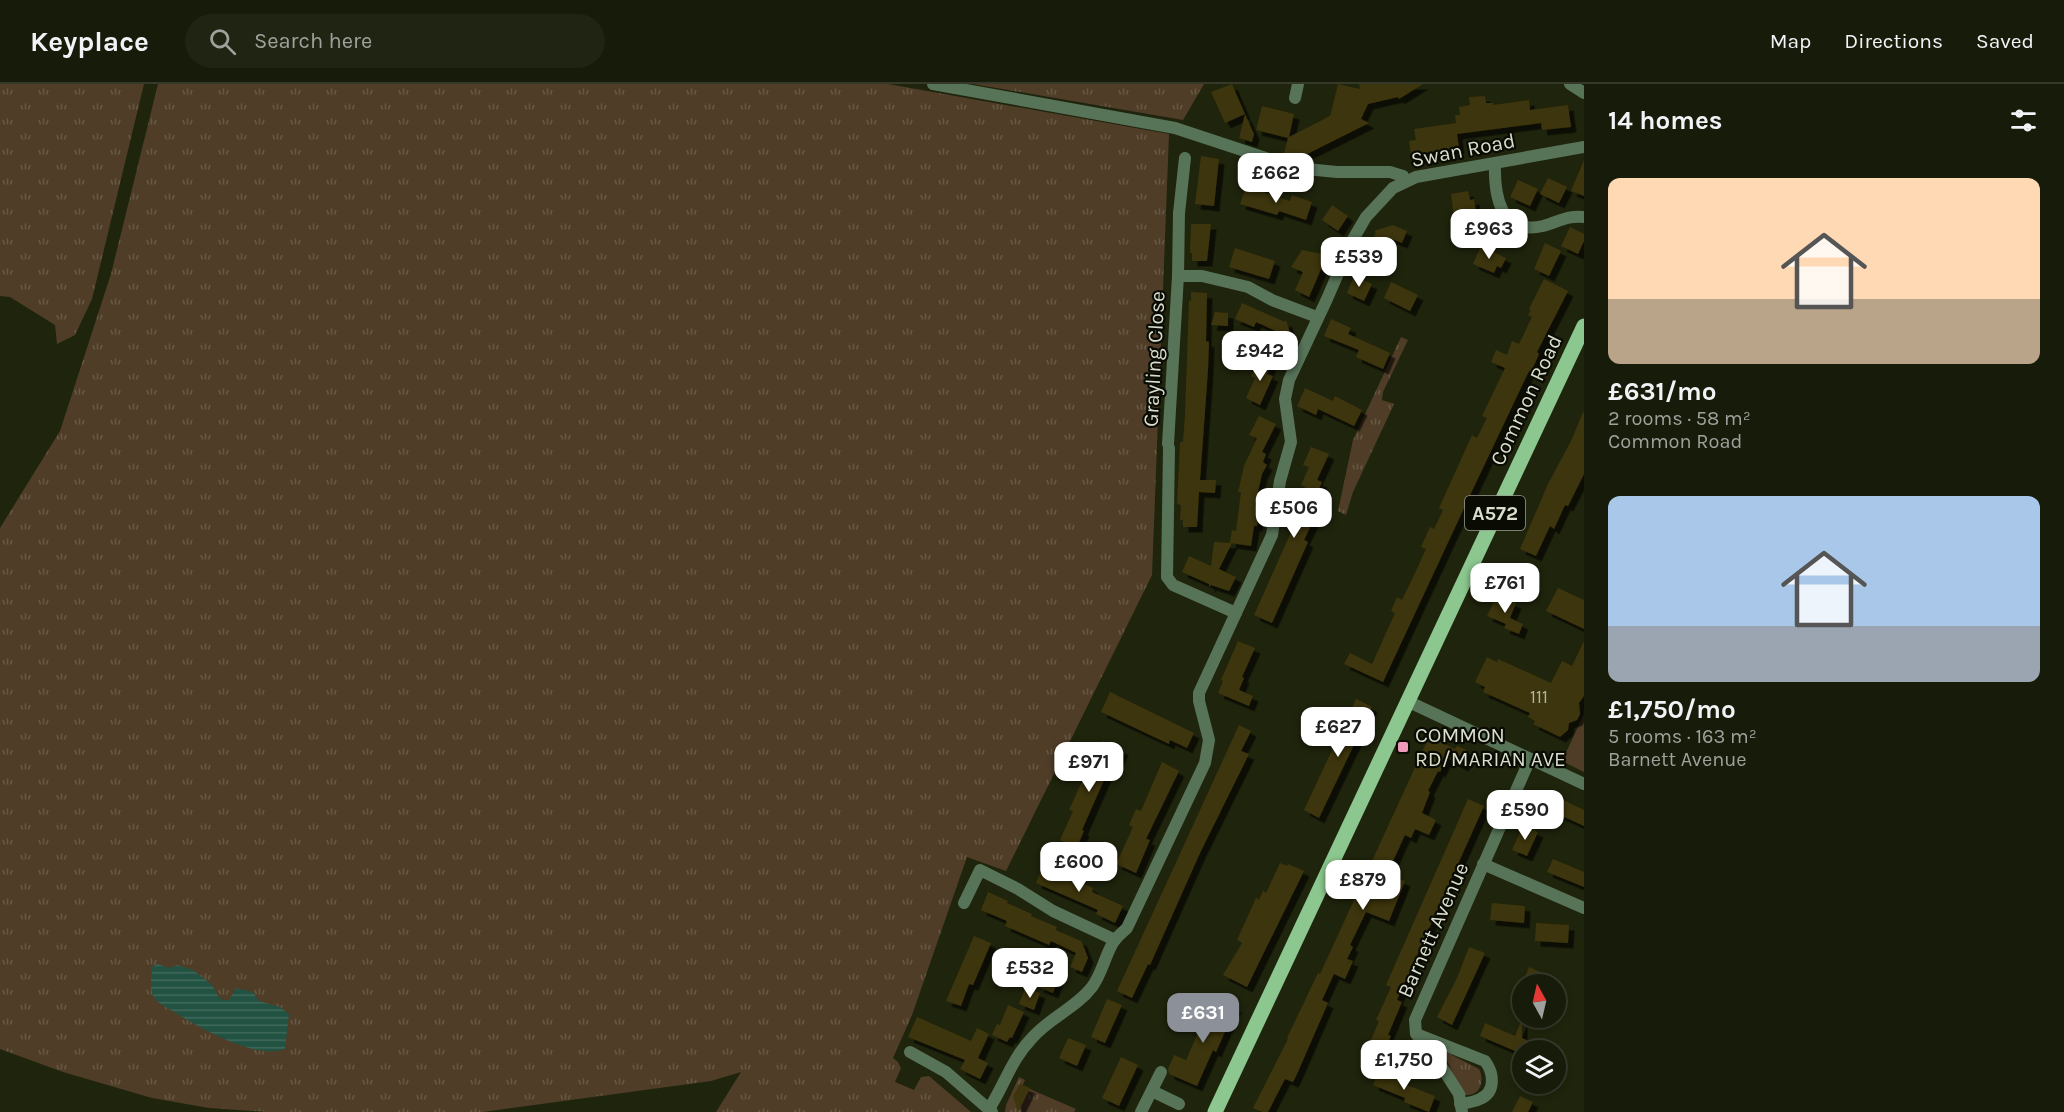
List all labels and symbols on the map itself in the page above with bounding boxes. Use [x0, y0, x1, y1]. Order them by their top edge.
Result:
street label: Swan Road [1409, 128, 1517, 172]
pin: £662 [1240, 153, 1312, 204]
pin: £963 [1453, 209, 1525, 260]
pin: £539 [1323, 237, 1395, 288]
street label: Grayling Close [1138, 290, 1170, 428]
pin: £942 [1224, 331, 1296, 382]
street label: Common Road [1485, 331, 1567, 469]
pin: £506 [1258, 488, 1330, 539]
road number: A572 [1465, 496, 1525, 530]
pin: £761 [1469, 563, 1541, 614]
house number: 111 [1530, 686, 1548, 708]
pin: £627 [1302, 707, 1374, 758]
place label: COMMON RD/MARIAN AVE [1415, 723, 1566, 771]
marker: COMMON RD/MARIAN AVE [1396, 740, 1410, 754]
pin: £971 [1053, 742, 1125, 793]
pin: £590 [1489, 790, 1561, 841]
pin: £600 [1043, 842, 1115, 893]
street label: Barnett Avenue [1392, 859, 1474, 1001]
pin: £879 [1327, 860, 1399, 911]
pin: £532 [994, 948, 1066, 999]
north arrow [1512, 974, 1566, 1028]
pin: £631 [1167, 993, 1239, 1044]
pin: £1,750 [1355, 1040, 1453, 1091]

